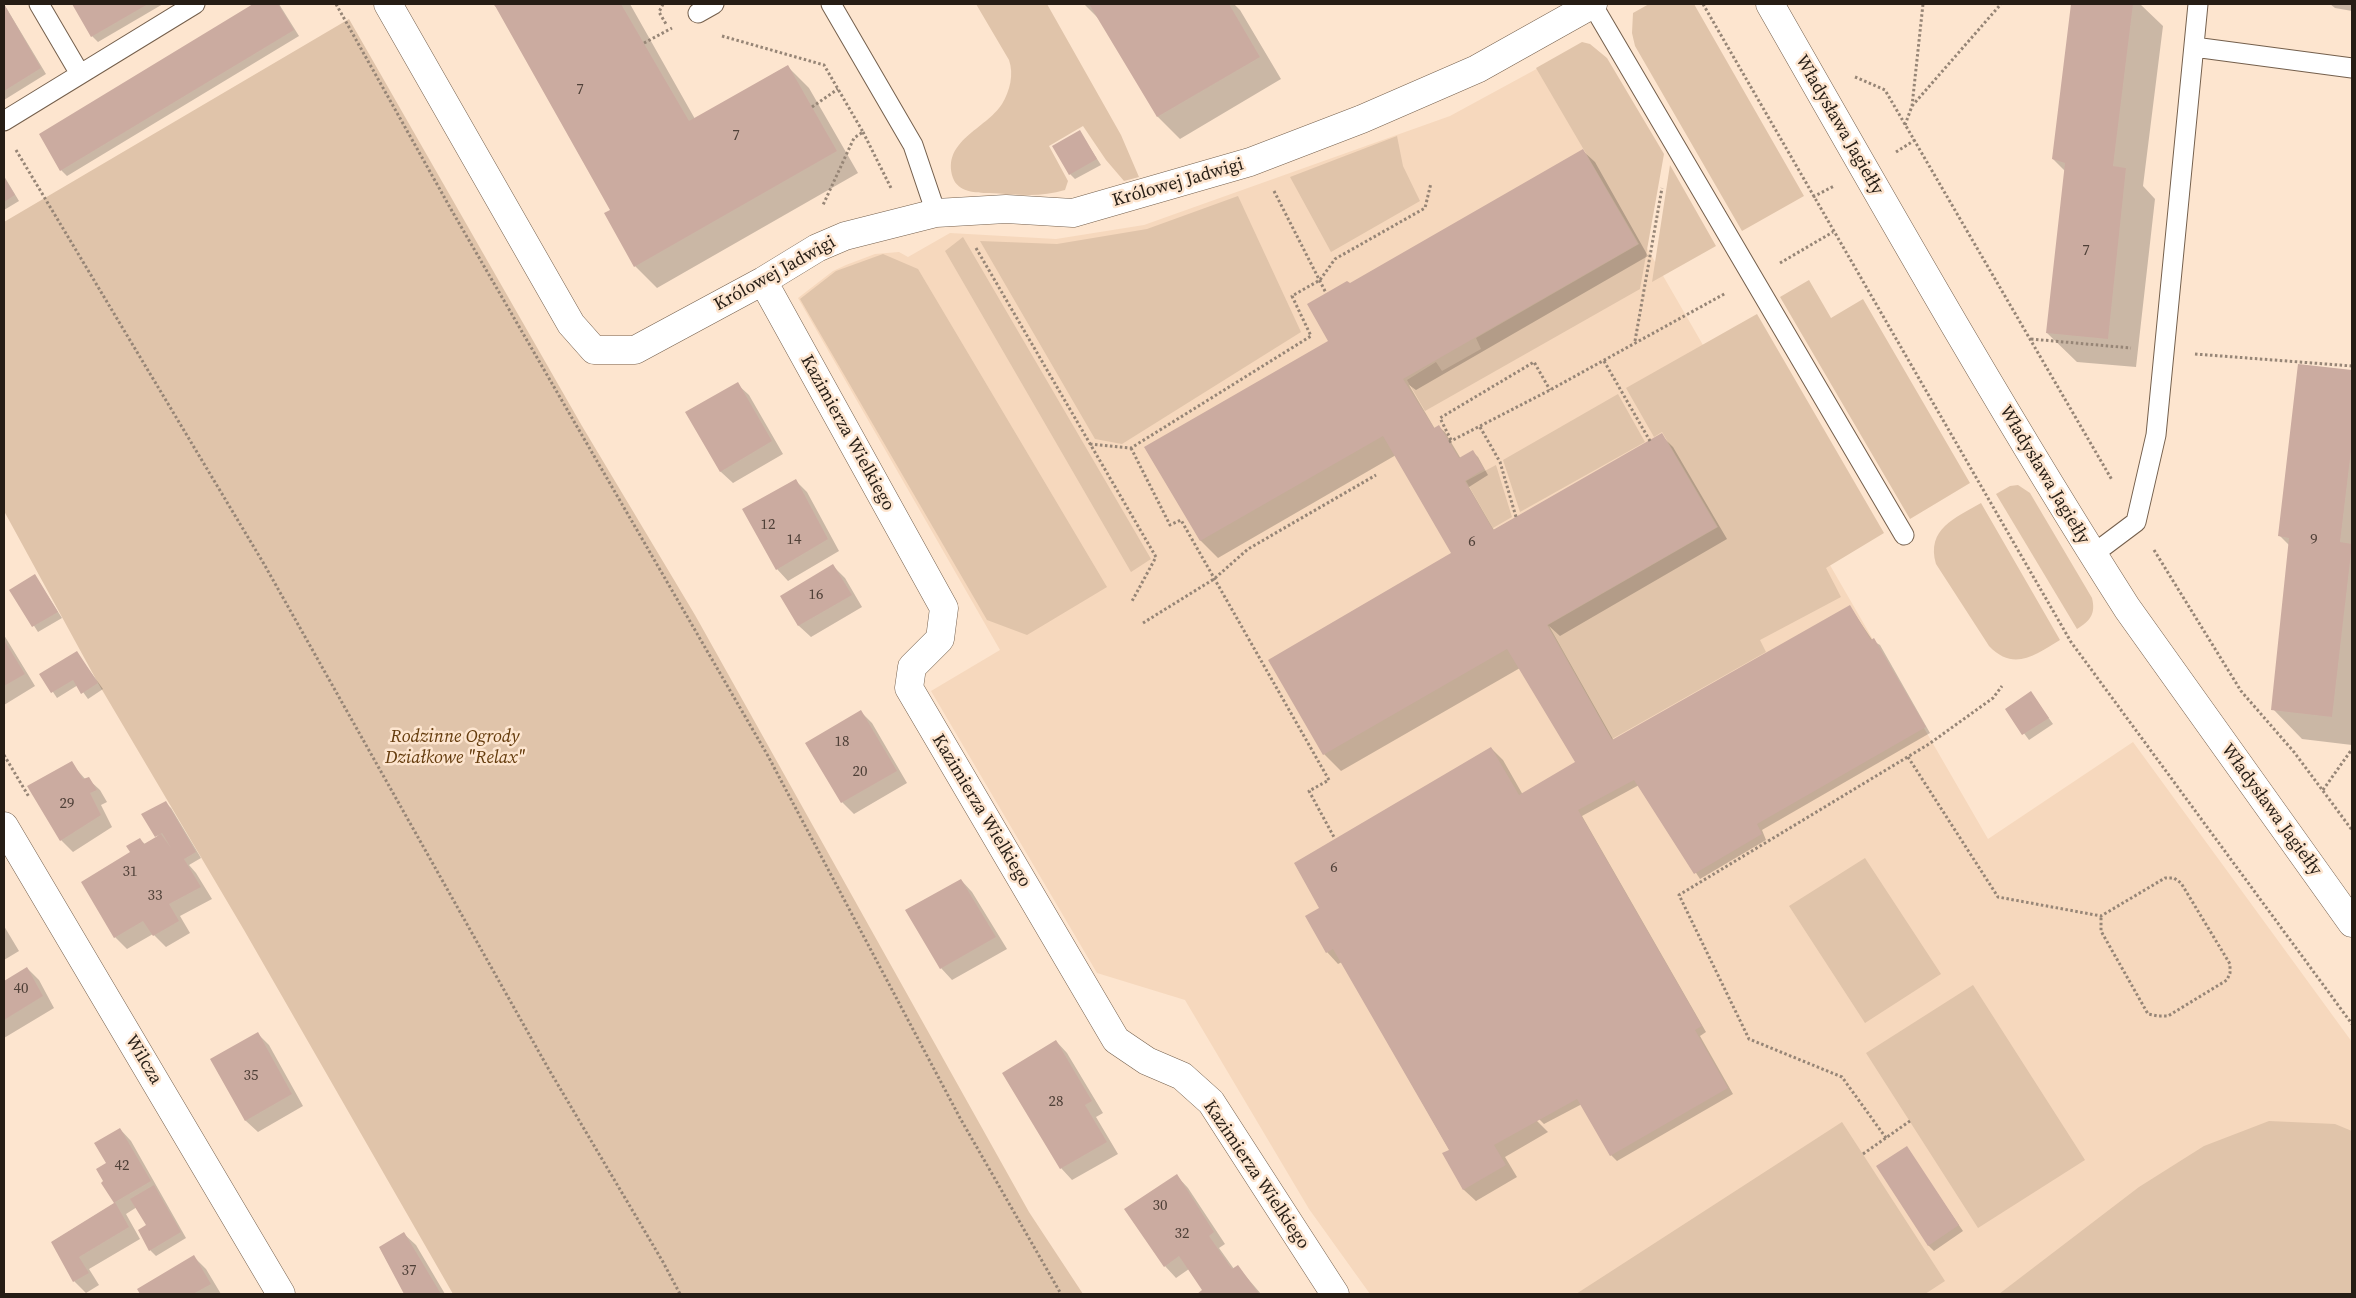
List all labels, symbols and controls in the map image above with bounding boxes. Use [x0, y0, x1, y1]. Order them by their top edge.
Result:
street label: Władysława Jagiełły [1790, 51, 1888, 199]
house number: 7 [576, 81, 584, 99]
house number: 7 [732, 127, 740, 145]
street label: Królowej Jadwigi [1110, 154, 1246, 212]
street label: Królowej Jadwigi [711, 232, 839, 316]
house number: 7 [2082, 242, 2090, 260]
street label: Kazimierza Wielkiego [795, 351, 899, 515]
street label: Władysława Jagiełły [1994, 402, 2094, 548]
house number: 12 [761, 516, 775, 534]
house number: 14 [787, 531, 801, 549]
house number: 9 [2310, 531, 2318, 549]
house number: 6 [1468, 533, 1476, 551]
house number: 16 [809, 586, 823, 604]
park label: Rodzinne Ogrody Działkowe "Relax" [385, 726, 525, 769]
street label: Kazimierza Wielkiego [927, 731, 1035, 891]
house number: 18 [835, 733, 849, 751]
street label: Władysława Jagiełły [2216, 740, 2326, 880]
house number: 20 [853, 763, 867, 781]
house number: 29 [60, 795, 74, 813]
house number: 6 [1330, 859, 1338, 877]
house number: 31 [123, 863, 137, 881]
house number: 33 [148, 887, 162, 905]
house number: 40 [14, 980, 28, 998]
street label: Wilcza [120, 1031, 166, 1089]
house number: 35 [244, 1067, 258, 1085]
house number: 28 [1049, 1093, 1063, 1111]
street label: Kazimierza Wielkiego [1198, 1097, 1314, 1253]
house number: 42 [115, 1157, 129, 1175]
house number: 30 [1153, 1197, 1167, 1215]
house number: 32 [1175, 1225, 1189, 1243]
house number: 37 [402, 1262, 416, 1280]

